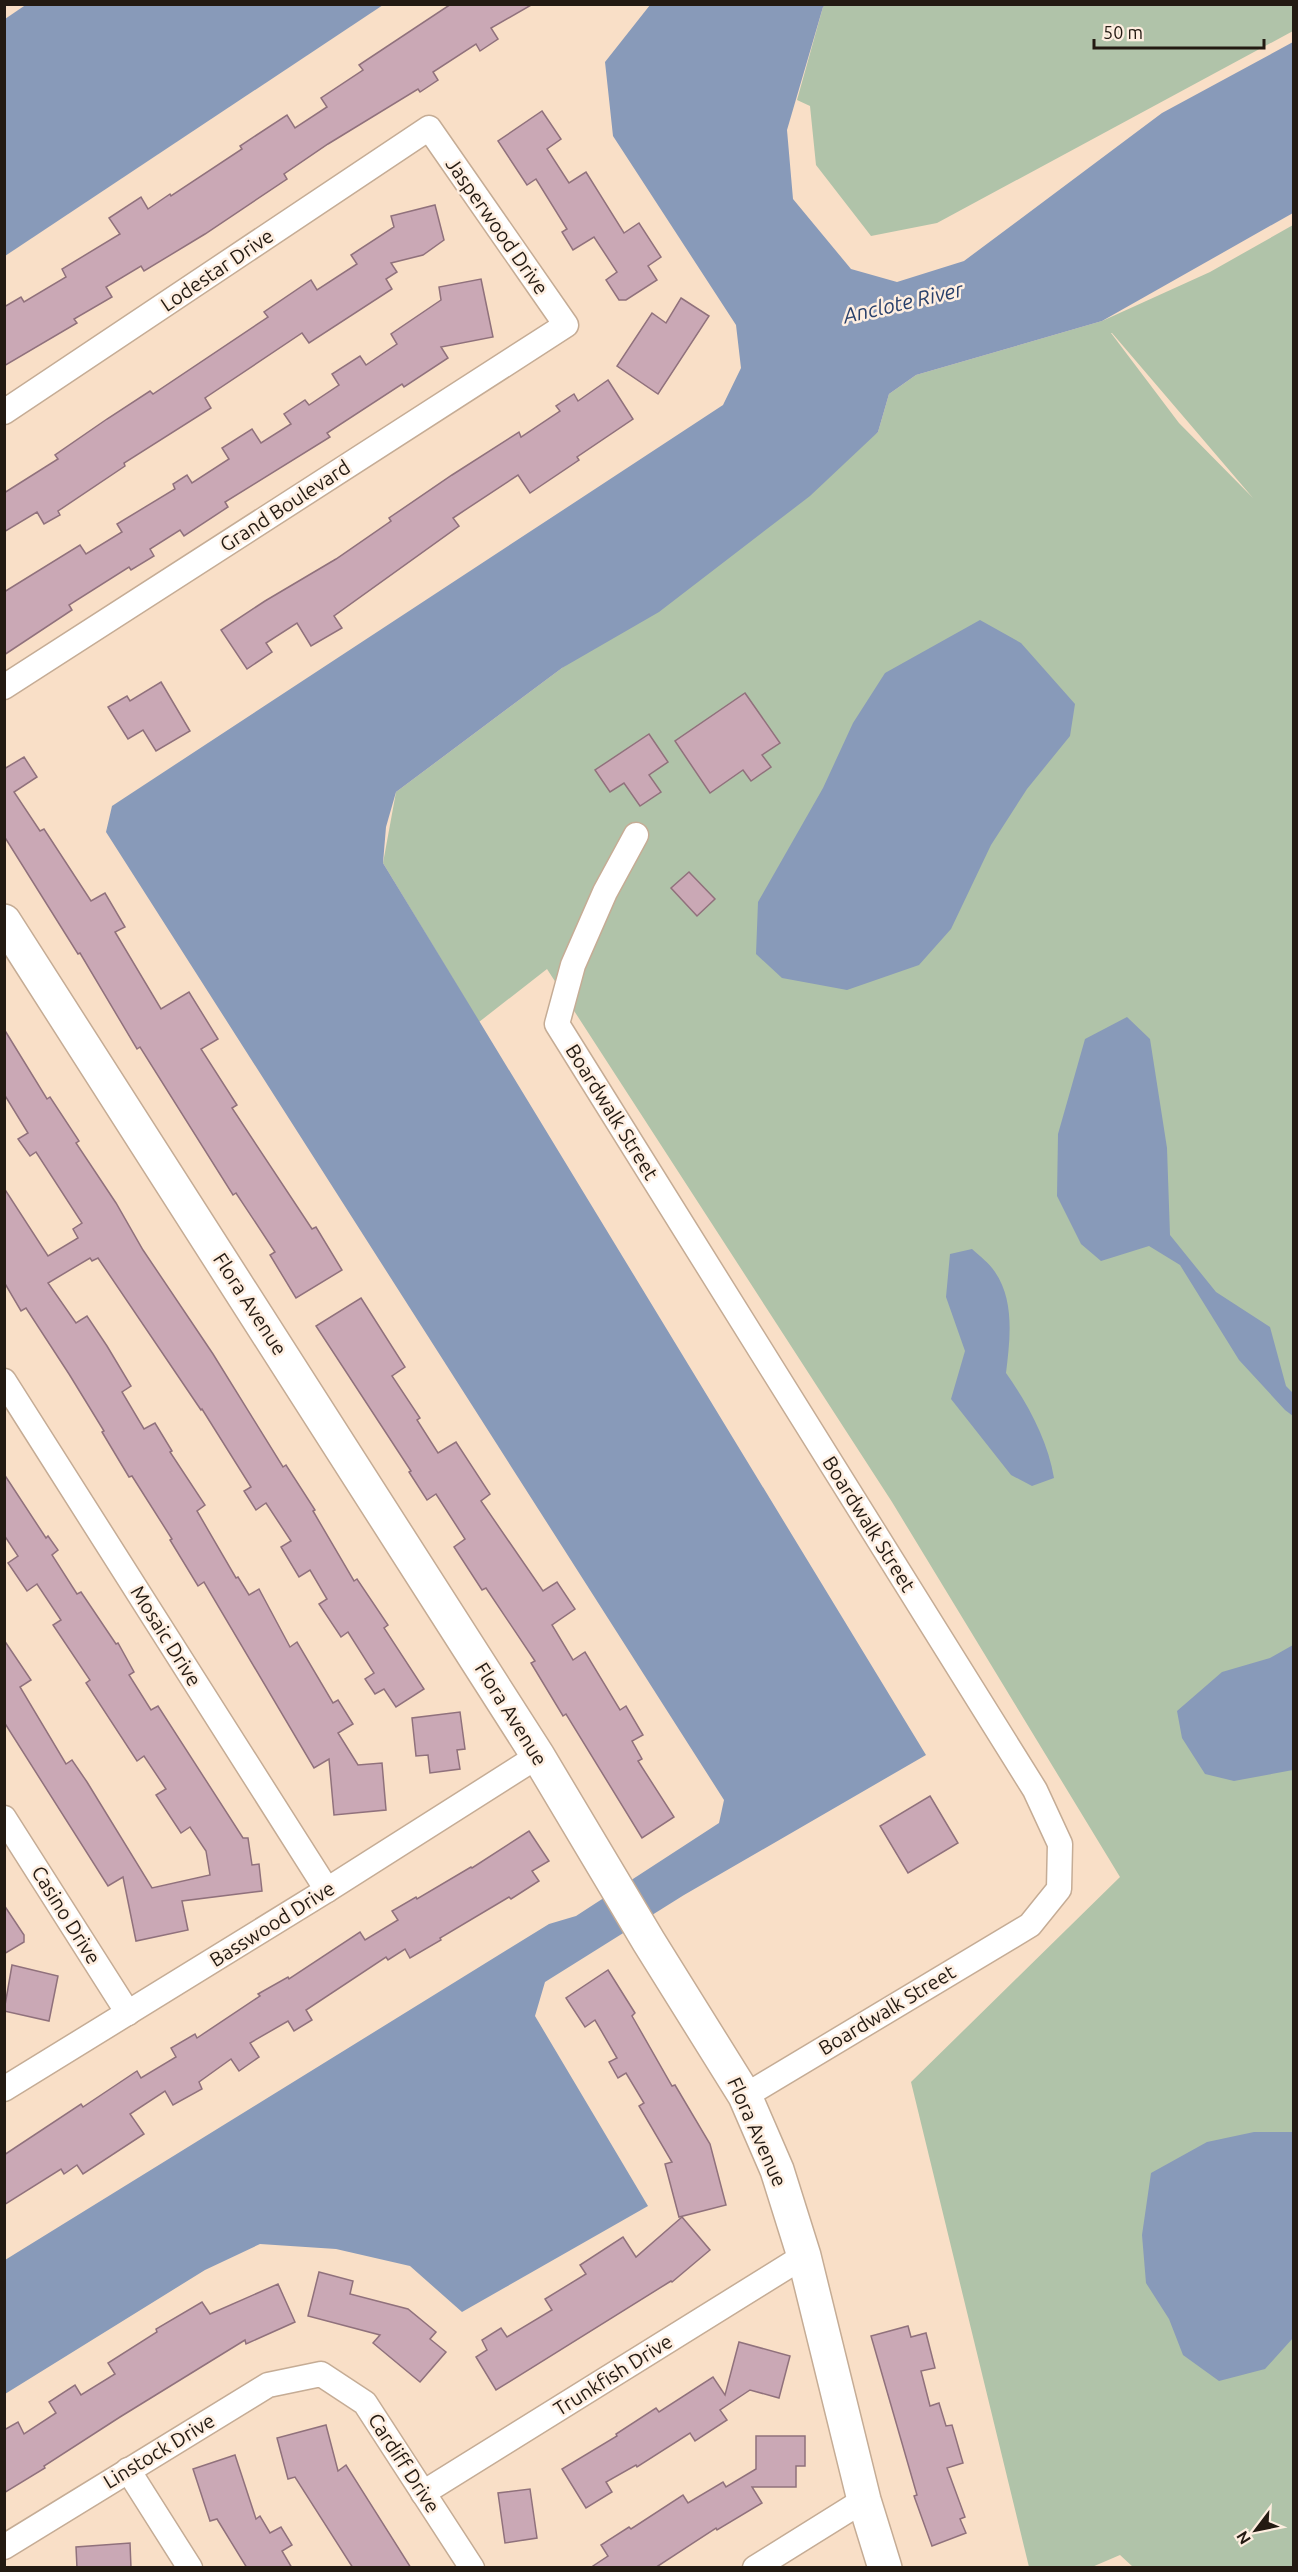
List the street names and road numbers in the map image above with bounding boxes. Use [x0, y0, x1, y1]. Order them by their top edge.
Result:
street label: Jasperwood Drive [442, 153, 553, 299]
street label: Lodestar Drive [156, 223, 277, 316]
street label: Grand Boulevard [215, 455, 354, 556]
street label: Boardwalk Street [561, 1040, 663, 1184]
street label: Flora Avenue [209, 1248, 292, 1359]
street label: Boardwalk Street [818, 1452, 920, 1596]
street label: Mosaic Drive [126, 1581, 206, 1690]
street label: Flora Avenue [471, 1658, 552, 1770]
street label: Casino Drive [27, 1862, 106, 1968]
street label: Basswood Drive [205, 1876, 338, 1971]
street label: Boardwalk Street [814, 1960, 959, 2059]
street label: Flora Avenue [723, 2074, 792, 2190]
street label: Trunkfish Drive [549, 2329, 676, 2420]
street label: Linstock Drive [99, 2408, 219, 2493]
street label: Cardiff Drive [364, 2409, 445, 2517]

